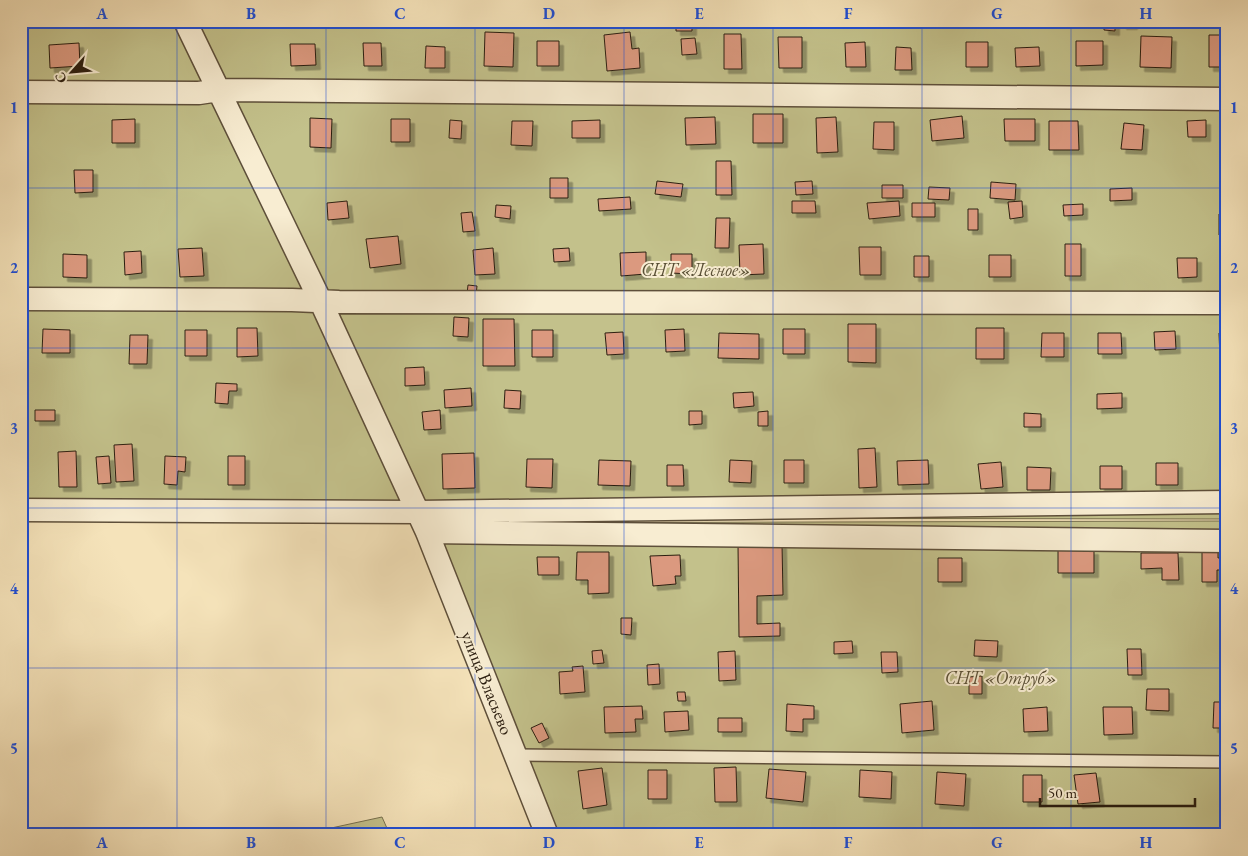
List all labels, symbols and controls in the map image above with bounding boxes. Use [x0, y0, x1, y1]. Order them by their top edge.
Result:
text: A [95, 3, 108, 24]
text: B [246, 3, 256, 24]
text: C [394, 3, 406, 24]
text: D [543, 3, 555, 24]
text: E [694, 3, 704, 24]
text: F [844, 3, 853, 24]
text: G [991, 3, 1003, 24]
text: H [1140, 3, 1153, 24]
north arrow [48, 48, 98, 98]
text: С [50, 69, 71, 86]
text: 1 [10, 97, 18, 118]
text: 1 [1230, 97, 1238, 118]
text: 2 [10, 257, 19, 278]
text: 2 [1230, 257, 1239, 278]
park label: СНТ «Лесное» [641, 258, 751, 281]
text: 3 [10, 418, 18, 439]
text: 3 [1230, 418, 1238, 439]
text: 4 [10, 578, 19, 599]
text: 4 [1230, 578, 1239, 599]
street label: улица Власьево [456, 628, 519, 738]
park label: СНТ «Отруб» [945, 666, 1057, 690]
text: 5 [10, 738, 18, 759]
text: 5 [1230, 738, 1238, 759]
scale bar [1040, 776, 1196, 808]
text: 50 m [1048, 783, 1077, 802]
text: A [95, 832, 108, 853]
text: B [246, 832, 256, 853]
text: C [394, 832, 406, 853]
text: D [543, 832, 555, 853]
text: E [694, 832, 704, 853]
text: F [844, 832, 853, 853]
text: G [991, 832, 1003, 853]
text: H [1140, 832, 1153, 853]

